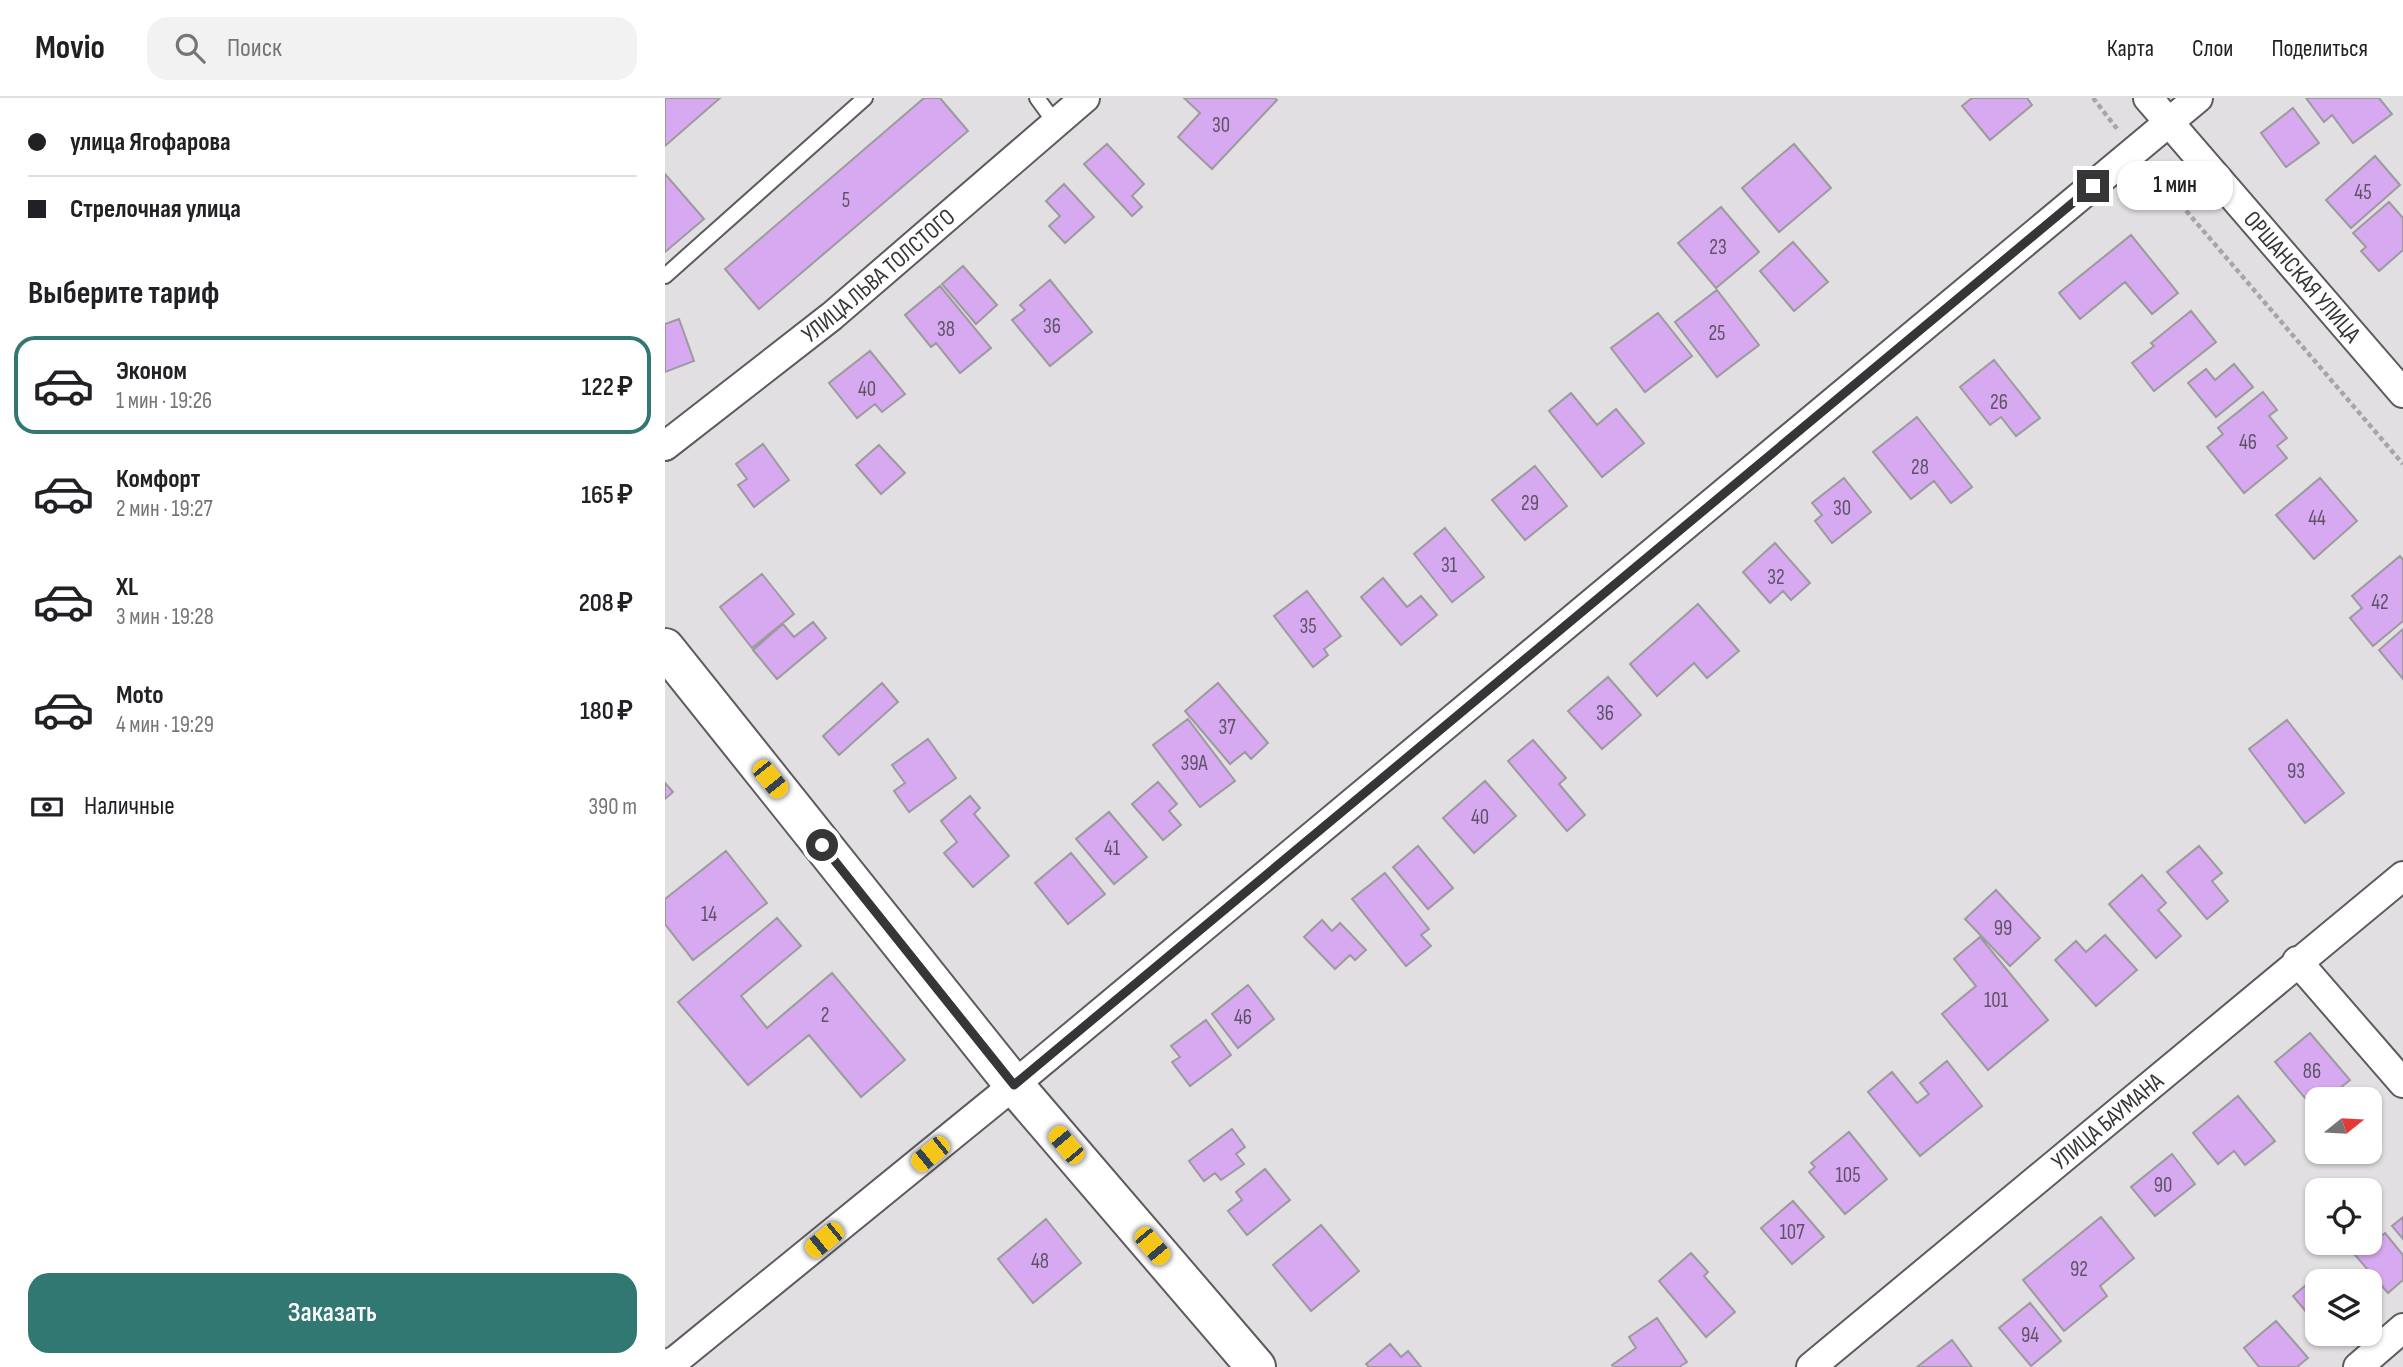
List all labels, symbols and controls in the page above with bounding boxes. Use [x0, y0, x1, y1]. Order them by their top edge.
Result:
search box [147, 17, 637, 80]
text: Movio [35, 28, 105, 68]
icon: search [171, 29, 209, 67]
text: Поиск [227, 33, 282, 64]
text: Карта [2107, 34, 2154, 63]
text: Слои [2192, 34, 2233, 63]
text: Поделиться [2271, 34, 2368, 63]
house number: 30 [1212, 113, 1230, 138]
text: улица Ягофарова [70, 127, 231, 158]
callout: 1 мин [2117, 162, 2233, 210]
route end [2077, 170, 2109, 202]
text: 1 мин [2153, 171, 2197, 199]
house number: 45 [2354, 180, 2372, 205]
house number: 5 [842, 188, 850, 213]
text: Стрелочная улица [70, 194, 241, 225]
street label: УЛИЦА ЛЬВА ТОЛСТОГО [796, 203, 961, 349]
street label: ОРШАНСКАЯ УЛИЦА [2237, 205, 2367, 349]
house number: 23 [1709, 235, 1727, 260]
text: Выберите тариф [28, 274, 219, 313]
house number: 36 [1043, 314, 1061, 339]
house number: 38 [937, 317, 955, 342]
house number: 25 [1708, 321, 1726, 346]
icon: car [32, 354, 95, 417]
text: Эконом [116, 356, 187, 387]
text: 122 ₽ [582, 372, 633, 403]
house number: 40 [858, 377, 876, 402]
text: 1 мин · 19:26 [116, 387, 212, 415]
house number: 26 [1990, 390, 2008, 415]
house number: 46 [2239, 430, 2257, 455]
house number: 28 [1911, 455, 1929, 480]
icon: car [32, 462, 95, 525]
text: Комфорт [116, 464, 200, 495]
text: 165 ₽ [581, 480, 633, 511]
house number: 29 [1521, 491, 1539, 516]
text: 2 мин · 19:27 [116, 495, 213, 523]
house number: 30 [1833, 496, 1851, 521]
house number: 44 [2308, 506, 2326, 531]
house number: 31 [1441, 553, 1458, 578]
house number: 32 [1767, 565, 1785, 590]
icon: car [32, 570, 95, 633]
text: XL [116, 572, 138, 603]
text: 208 ₽ [579, 588, 633, 619]
house number: 42 [2371, 590, 2389, 615]
text: 3 мин · 19:28 [116, 603, 214, 631]
house number: 35 [1299, 614, 1317, 639]
icon: car [32, 678, 95, 741]
text: Moto [116, 680, 164, 711]
text: 180 ₽ [580, 696, 633, 727]
house number: 36 [1596, 701, 1614, 726]
text: 4 мин · 19:29 [116, 711, 214, 739]
house number: 37 [1218, 715, 1236, 740]
house number: 39А [1180, 751, 1209, 776]
car [749, 756, 792, 802]
house number: 93 [2287, 759, 2305, 784]
icon: cash [28, 788, 66, 826]
text: Наличные [84, 791, 175, 822]
text: 390 m [588, 793, 637, 821]
house number: 40 [1471, 805, 1489, 830]
route start [806, 829, 838, 861]
house number: 41 [1104, 836, 1121, 861]
house number: 14 [701, 902, 717, 927]
house number: 99 [1994, 916, 2012, 941]
house number: 101 [1984, 988, 2009, 1013]
house number: 2 [821, 1003, 829, 1028]
house number: 46 [1234, 1005, 1252, 1030]
house number: 86 [2303, 1059, 2321, 1084]
street label: УЛИЦА БАУМАНА [2046, 1066, 2170, 1176]
north arrow [2305, 1087, 2382, 1164]
map controls [2305, 1087, 2382, 1346]
car [1045, 1122, 1088, 1168]
car [908, 1133, 953, 1175]
house number: 105 [1835, 1163, 1861, 1188]
house number: 90 [2154, 1173, 2172, 1198]
button: locate [2305, 1178, 2382, 1255]
car [802, 1219, 847, 1261]
house number: 107 [1779, 1220, 1805, 1245]
car [1131, 1223, 1174, 1269]
house number: 48 [1031, 1249, 1049, 1274]
house number: 92 [2070, 1257, 2088, 1282]
button: layers [2305, 1269, 2382, 1346]
button: Заказать [28, 1273, 637, 1353]
house number: 94 [2021, 1323, 2039, 1348]

